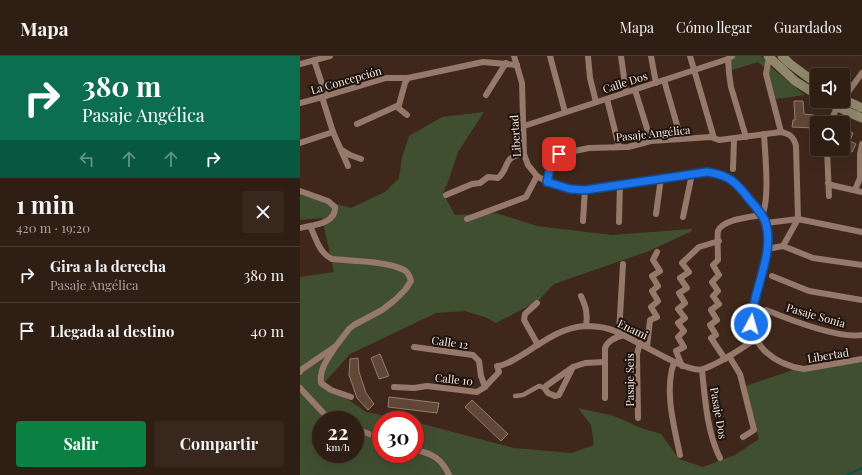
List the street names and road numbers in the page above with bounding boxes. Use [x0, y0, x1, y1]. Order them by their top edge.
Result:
street label: La Concepción [309, 63, 384, 97]
street label: Calle Dos [601, 68, 649, 96]
street label: Libertad [506, 114, 524, 158]
street label: Pasaje Angélica [615, 122, 692, 144]
street label: Pasaje Sonia [785, 299, 848, 331]
street label: Enami [615, 315, 651, 343]
street label: Calle 12 [431, 332, 469, 352]
street label: Libertad [806, 344, 851, 366]
street label: Pasaje Seis [622, 353, 637, 407]
street label: Calle 10 [434, 370, 474, 388]
street label: Pasaje Dos [707, 386, 731, 440]

